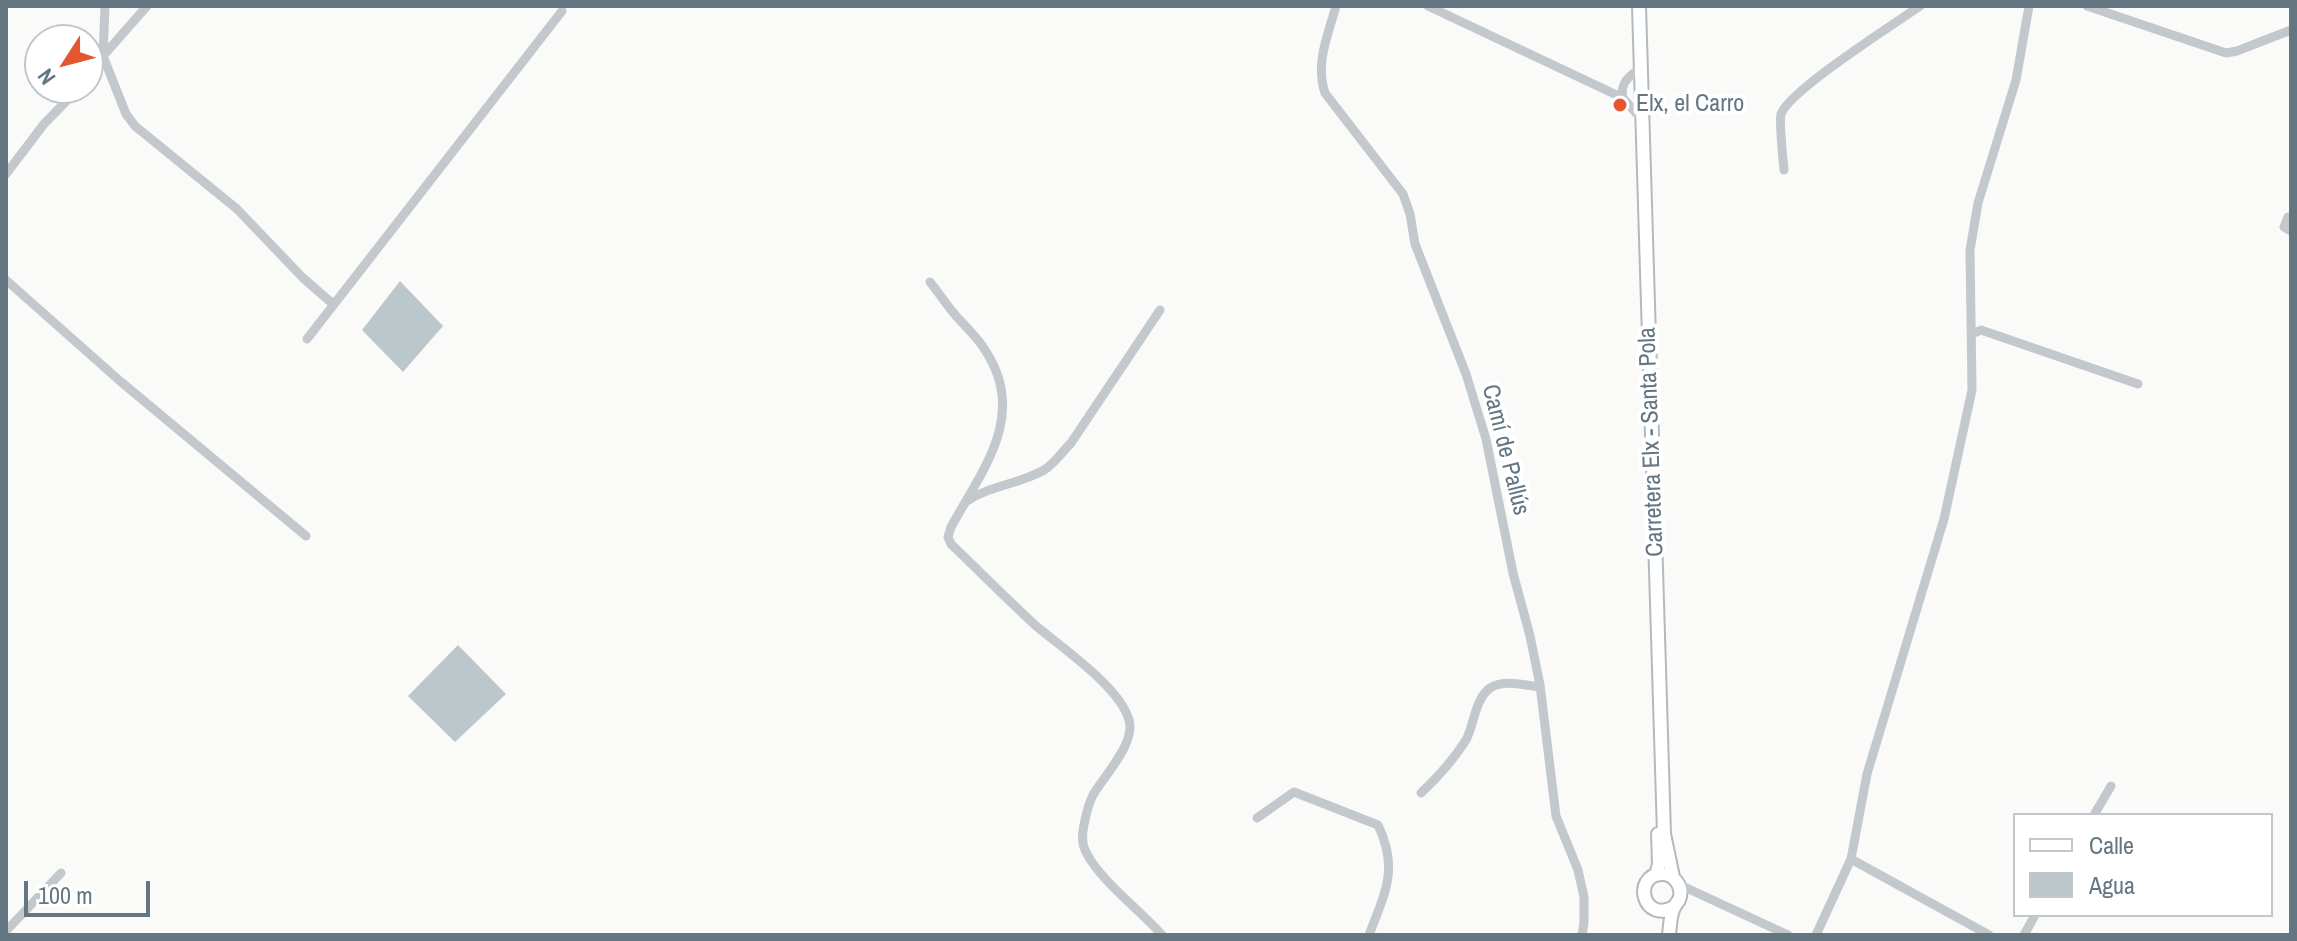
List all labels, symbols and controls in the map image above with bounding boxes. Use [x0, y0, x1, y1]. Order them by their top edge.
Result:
north arrow [24, 24, 104, 104]
text: N [30, 63, 62, 91]
place label: Elx, el Carro [1636, 91, 1744, 119]
marker: Elx, el Carro [1611, 96, 1629, 114]
street label: Carretera Elx - Santa Pola [1634, 327, 1670, 557]
street label: Camí de Pallús [1475, 382, 1535, 518]
legend [2013, 813, 2273, 917]
text: Calle [2089, 829, 2134, 861]
scale bar [28, 865, 154, 915]
text: Agua [2089, 869, 2135, 901]
text: 100 m [38, 879, 93, 911]

